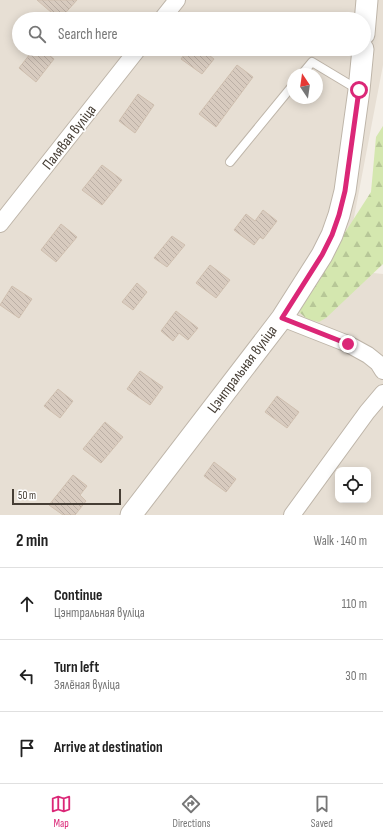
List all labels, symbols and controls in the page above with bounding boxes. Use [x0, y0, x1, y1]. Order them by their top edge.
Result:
search box [12, 12, 371, 56]
icon: search [26, 23, 48, 45]
text: Search here [58, 25, 118, 44]
north arrow [287, 68, 323, 104]
route start [350, 81, 368, 99]
street label: Палявая вуліца [38, 101, 101, 173]
street label: Цэнтральная вуліца [203, 322, 282, 417]
route end [339, 335, 357, 353]
map controls [335, 467, 371, 503]
button: locate [335, 467, 371, 503]
scale bar [12, 487, 121, 506]
text: 50 m [18, 489, 36, 502]
text: 2 min [16, 531, 48, 551]
text: Walk · 140 m [314, 533, 367, 549]
text: Continue [54, 586, 103, 605]
icon: ahead [16, 593, 38, 615]
text: 110 m [342, 596, 367, 612]
text: Цэнтральная вуліца [54, 605, 145, 621]
text: Turn left [54, 658, 99, 677]
icon: left [16, 665, 38, 687]
text: 30 m [345, 668, 367, 684]
text: Зялёная вуліца [54, 677, 120, 693]
icon: arrive [16, 737, 38, 759]
text: Arrive at destination [54, 738, 163, 757]
tab: Map [50, 793, 72, 830]
tab: Directions [173, 793, 210, 830]
tab: Saved [311, 793, 333, 830]

